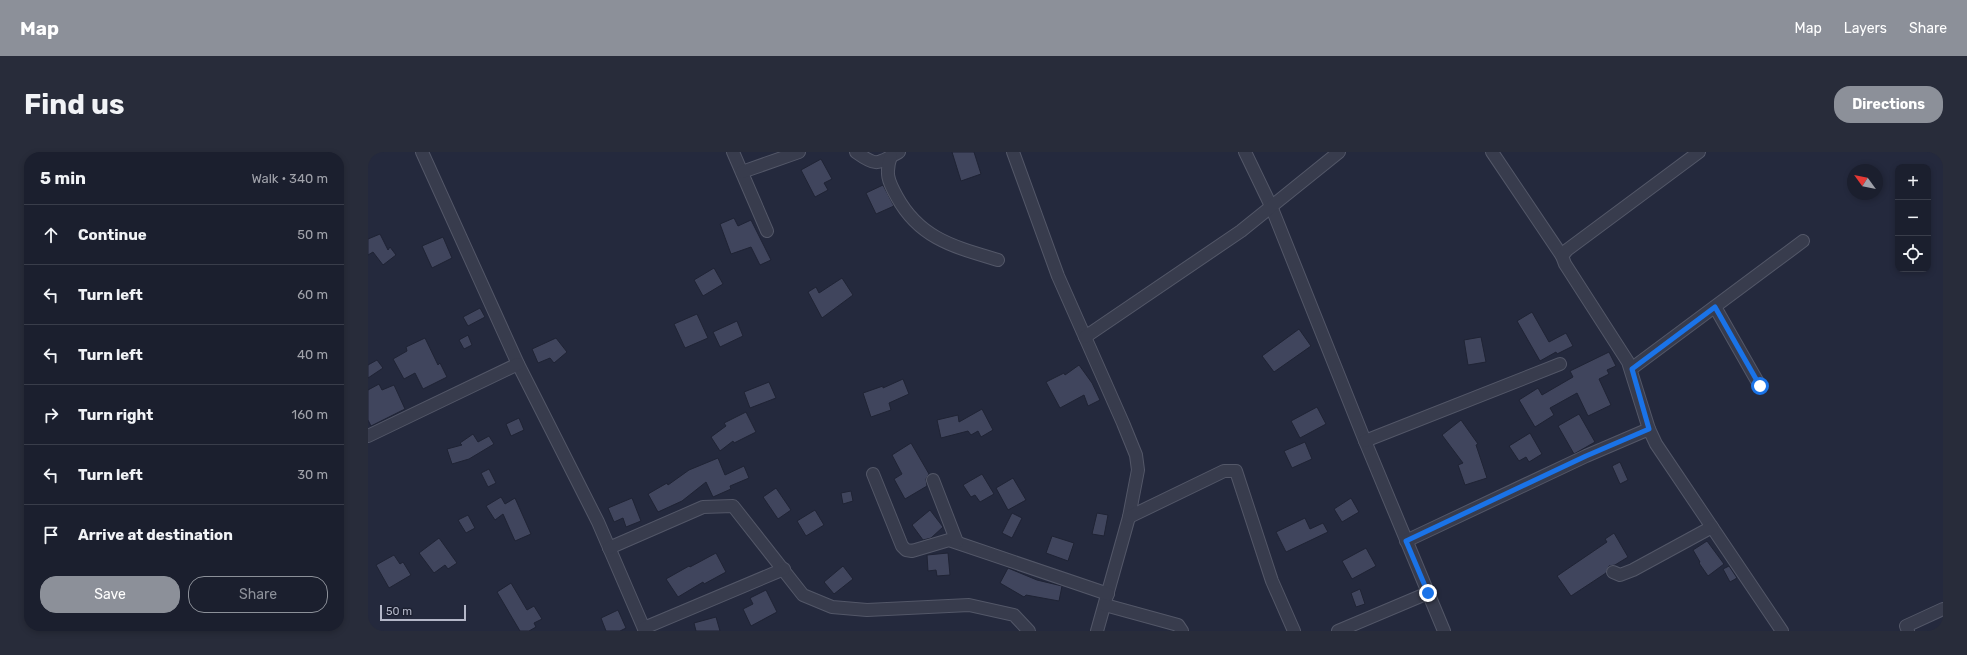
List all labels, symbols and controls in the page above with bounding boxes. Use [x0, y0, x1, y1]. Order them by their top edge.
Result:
text: Map [20, 17, 59, 40]
text: Map [1795, 20, 1822, 37]
text: Layers [1844, 20, 1887, 37]
text: Share [1909, 20, 1947, 37]
button: Directions [1834, 86, 1943, 123]
text: Find us [24, 88, 124, 121]
north arrow [1847, 164, 1883, 200]
map controls [1895, 164, 1931, 272]
button: + [1895, 164, 1931, 200]
text: 5 min [40, 168, 86, 188]
text: Walk · 340 m [251, 171, 328, 186]
button: − [1895, 200, 1931, 236]
icon: ahead [40, 224, 62, 246]
text: Continue [78, 226, 147, 244]
text: 50 m [297, 227, 328, 242]
button: locate [1895, 236, 1931, 272]
icon: left [40, 284, 62, 306]
text: Turn left [78, 286, 143, 304]
text: 60 m [297, 287, 328, 302]
icon: left [40, 344, 62, 366]
text: Turn left [78, 346, 143, 364]
text: 40 m [297, 347, 328, 362]
route start [1751, 377, 1769, 395]
icon: right [40, 404, 62, 426]
text: Turn right [78, 406, 153, 424]
text: 160 m [292, 407, 328, 422]
icon: left [40, 464, 62, 486]
text: Turn left [78, 466, 143, 484]
text: 30 m [297, 467, 328, 482]
icon: arrive [40, 524, 62, 546]
text: Arrive at destination [78, 526, 233, 544]
button: Save [40, 576, 180, 613]
button: Share [188, 576, 328, 613]
route end [1419, 584, 1437, 602]
scale bar [380, 603, 466, 622]
text: 50 m [386, 605, 412, 618]

